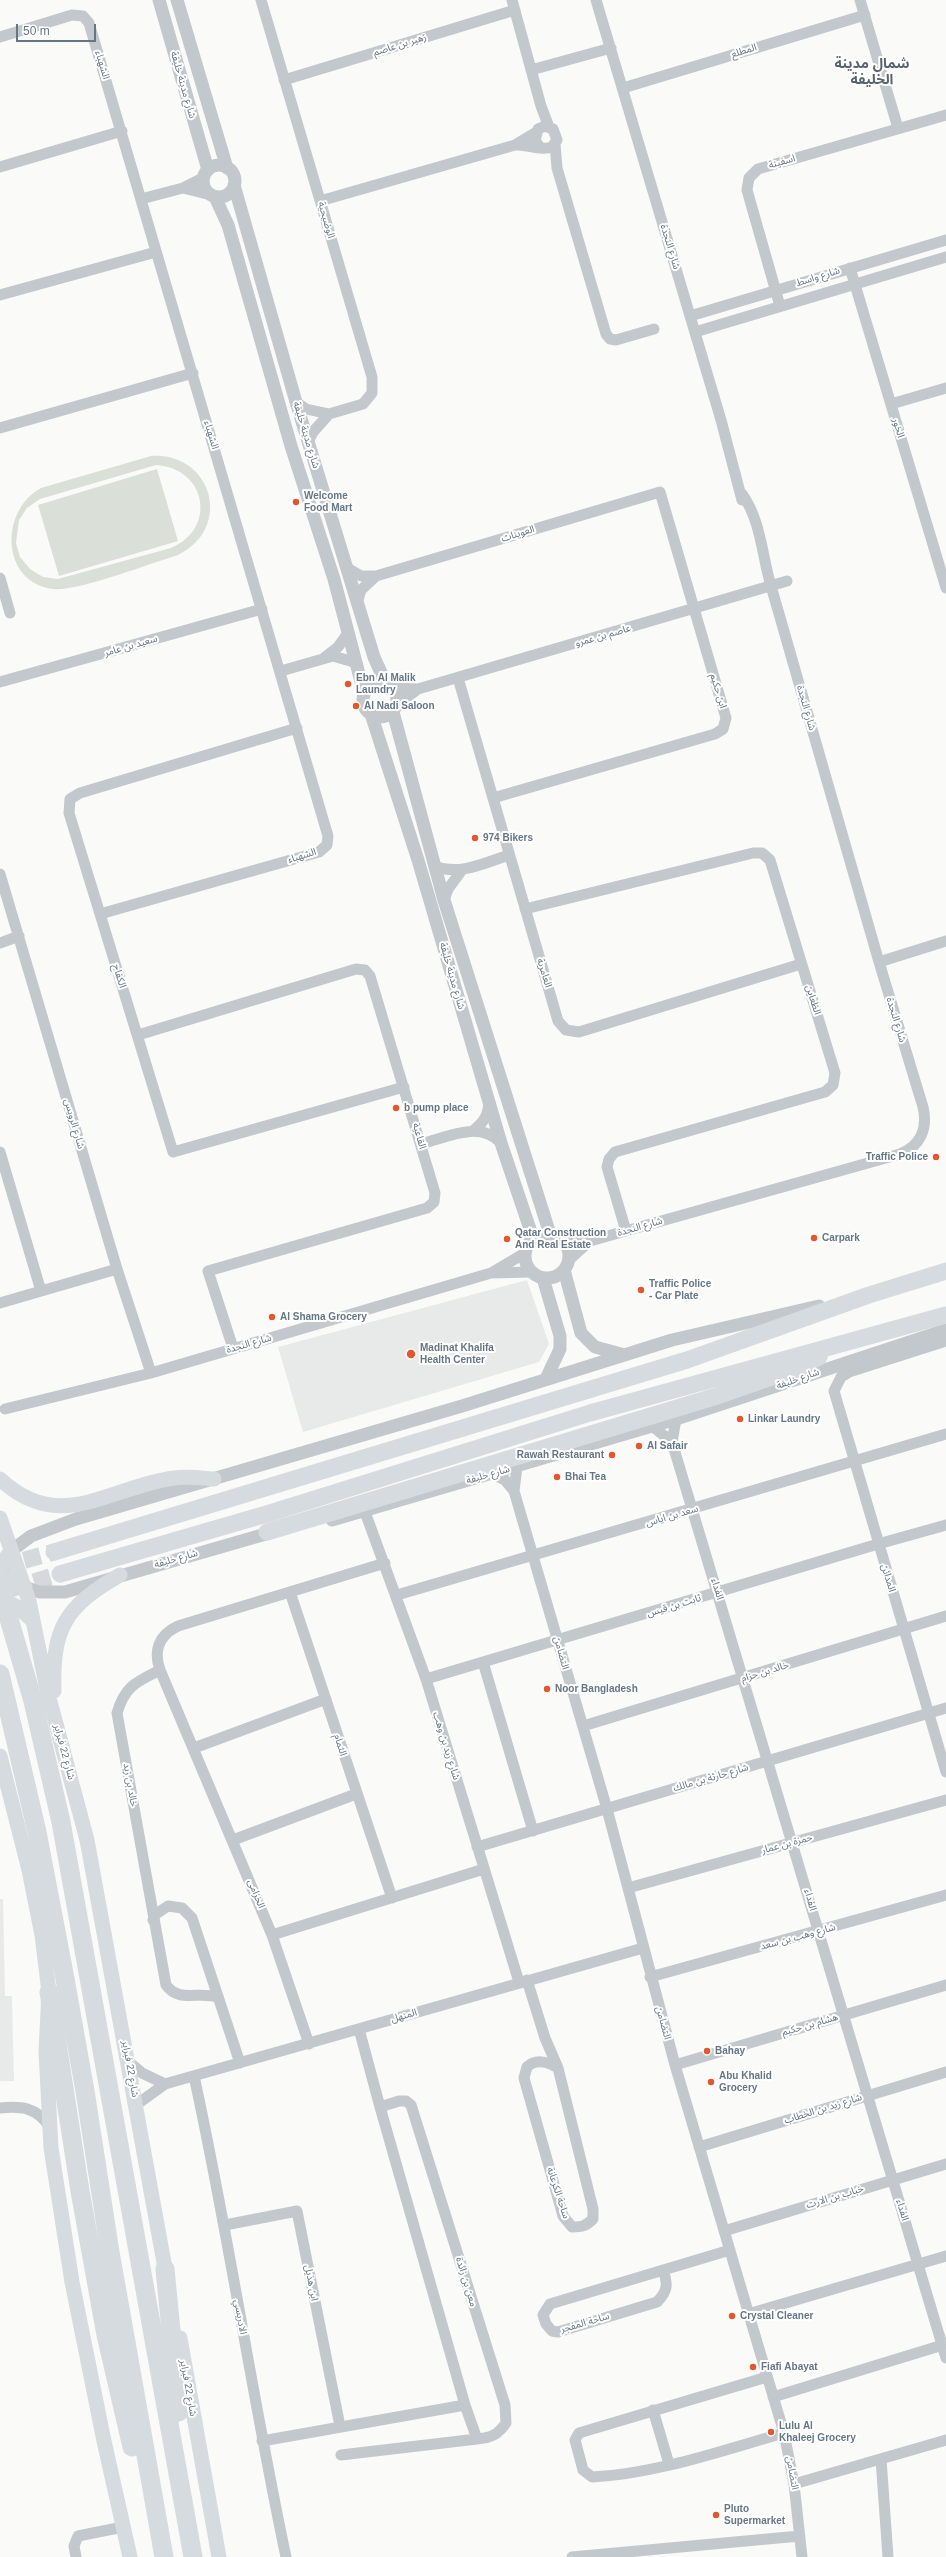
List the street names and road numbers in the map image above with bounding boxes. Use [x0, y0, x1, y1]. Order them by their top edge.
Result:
street label: زهير بن عاصم [372, 31, 428, 59]
street label: المطلع [730, 41, 758, 61]
street label: الشهباء [92, 49, 112, 81]
street label: شارع مدينة خليفة [168, 50, 198, 120]
street label: اسفينة [767, 152, 797, 172]
street label: الوضيحية [315, 200, 337, 240]
street label: شارع النجدة [657, 223, 683, 271]
street label: شارع واسط [795, 265, 841, 289]
street label: شارع مدينة خليفة [290, 400, 322, 470]
street label: الخور [889, 417, 907, 439]
street label: الشهباء [201, 419, 221, 451]
street label: العوينات [500, 523, 536, 545]
street label: عاصم بن عمرو [574, 622, 632, 650]
street label: سعيد بن عامر [103, 633, 159, 659]
street label: ابن حكيم [707, 672, 729, 710]
street label: شارع النجدة [794, 684, 818, 732]
street label: الشهباء [286, 846, 318, 866]
street label: شارع مدينة خليفة [437, 941, 467, 1011]
street label: العامرية [534, 957, 554, 989]
street label: الكفاح [110, 963, 128, 989]
street label: الظعاين [803, 984, 823, 1016]
street label: شارع النجدة [883, 996, 909, 1044]
street label: شارع الرويس [61, 1098, 87, 1150]
street label: القاعية [410, 1122, 428, 1150]
street label: شارع النجدة [616, 1215, 664, 1239]
street label: شارع النجدة [225, 1332, 273, 1356]
street label: شارع خليفة [775, 1366, 821, 1392]
street label: شارع خليفة [465, 1463, 511, 1487]
street label: سعد بن اياس [644, 1503, 700, 1529]
street label: شارع خليفة [153, 1547, 199, 1571]
street label: المدائن [878, 1563, 898, 1593]
street label: الفداء [708, 1577, 726, 1601]
street label: ثابت بن قيس [645, 1592, 703, 1620]
street label: التضامن [551, 1635, 571, 1671]
street label: خالد بن حزام [740, 1659, 790, 1685]
street label: شارع زيد بن وهب [430, 1710, 462, 1782]
street label: شارع 22 فبراير [51, 1723, 77, 1781]
street label: الثمام [331, 1733, 349, 1757]
street label: خالد بن زيد [120, 1762, 140, 1808]
street label: شارع حارثة بن مالك [672, 1762, 750, 1794]
street label: حمزة بن عمار [760, 1831, 814, 1857]
street label: الخزامى [245, 1878, 267, 1910]
street label: الفداء [801, 1888, 819, 1912]
street label: شارع وهب بن سعد [759, 1921, 837, 1953]
street label: التضامن [653, 2005, 673, 2041]
street label: المنهل [390, 2007, 418, 2025]
street label: هشام بن حكيم [781, 2011, 839, 2039]
street label: شارع 22 فبراير [119, 2040, 141, 2098]
street label: شارع زيد بن الخطاب [783, 2091, 863, 2127]
street label: ساحة الكرعانة [544, 2166, 572, 2220]
street label: خباب بن الارت [805, 2183, 865, 2211]
street label: الفداء [893, 2198, 911, 2222]
street label: معن بن زائدة [453, 2256, 479, 2308]
street label: ابن هذيل [302, 2264, 320, 2302]
street label: الادريسي [231, 2299, 249, 2335]
street label: ساحة المفجر [559, 2310, 611, 2336]
street label: شارع 22 فبراير [177, 2359, 199, 2417]
street label: التضامن [783, 2455, 801, 2491]

